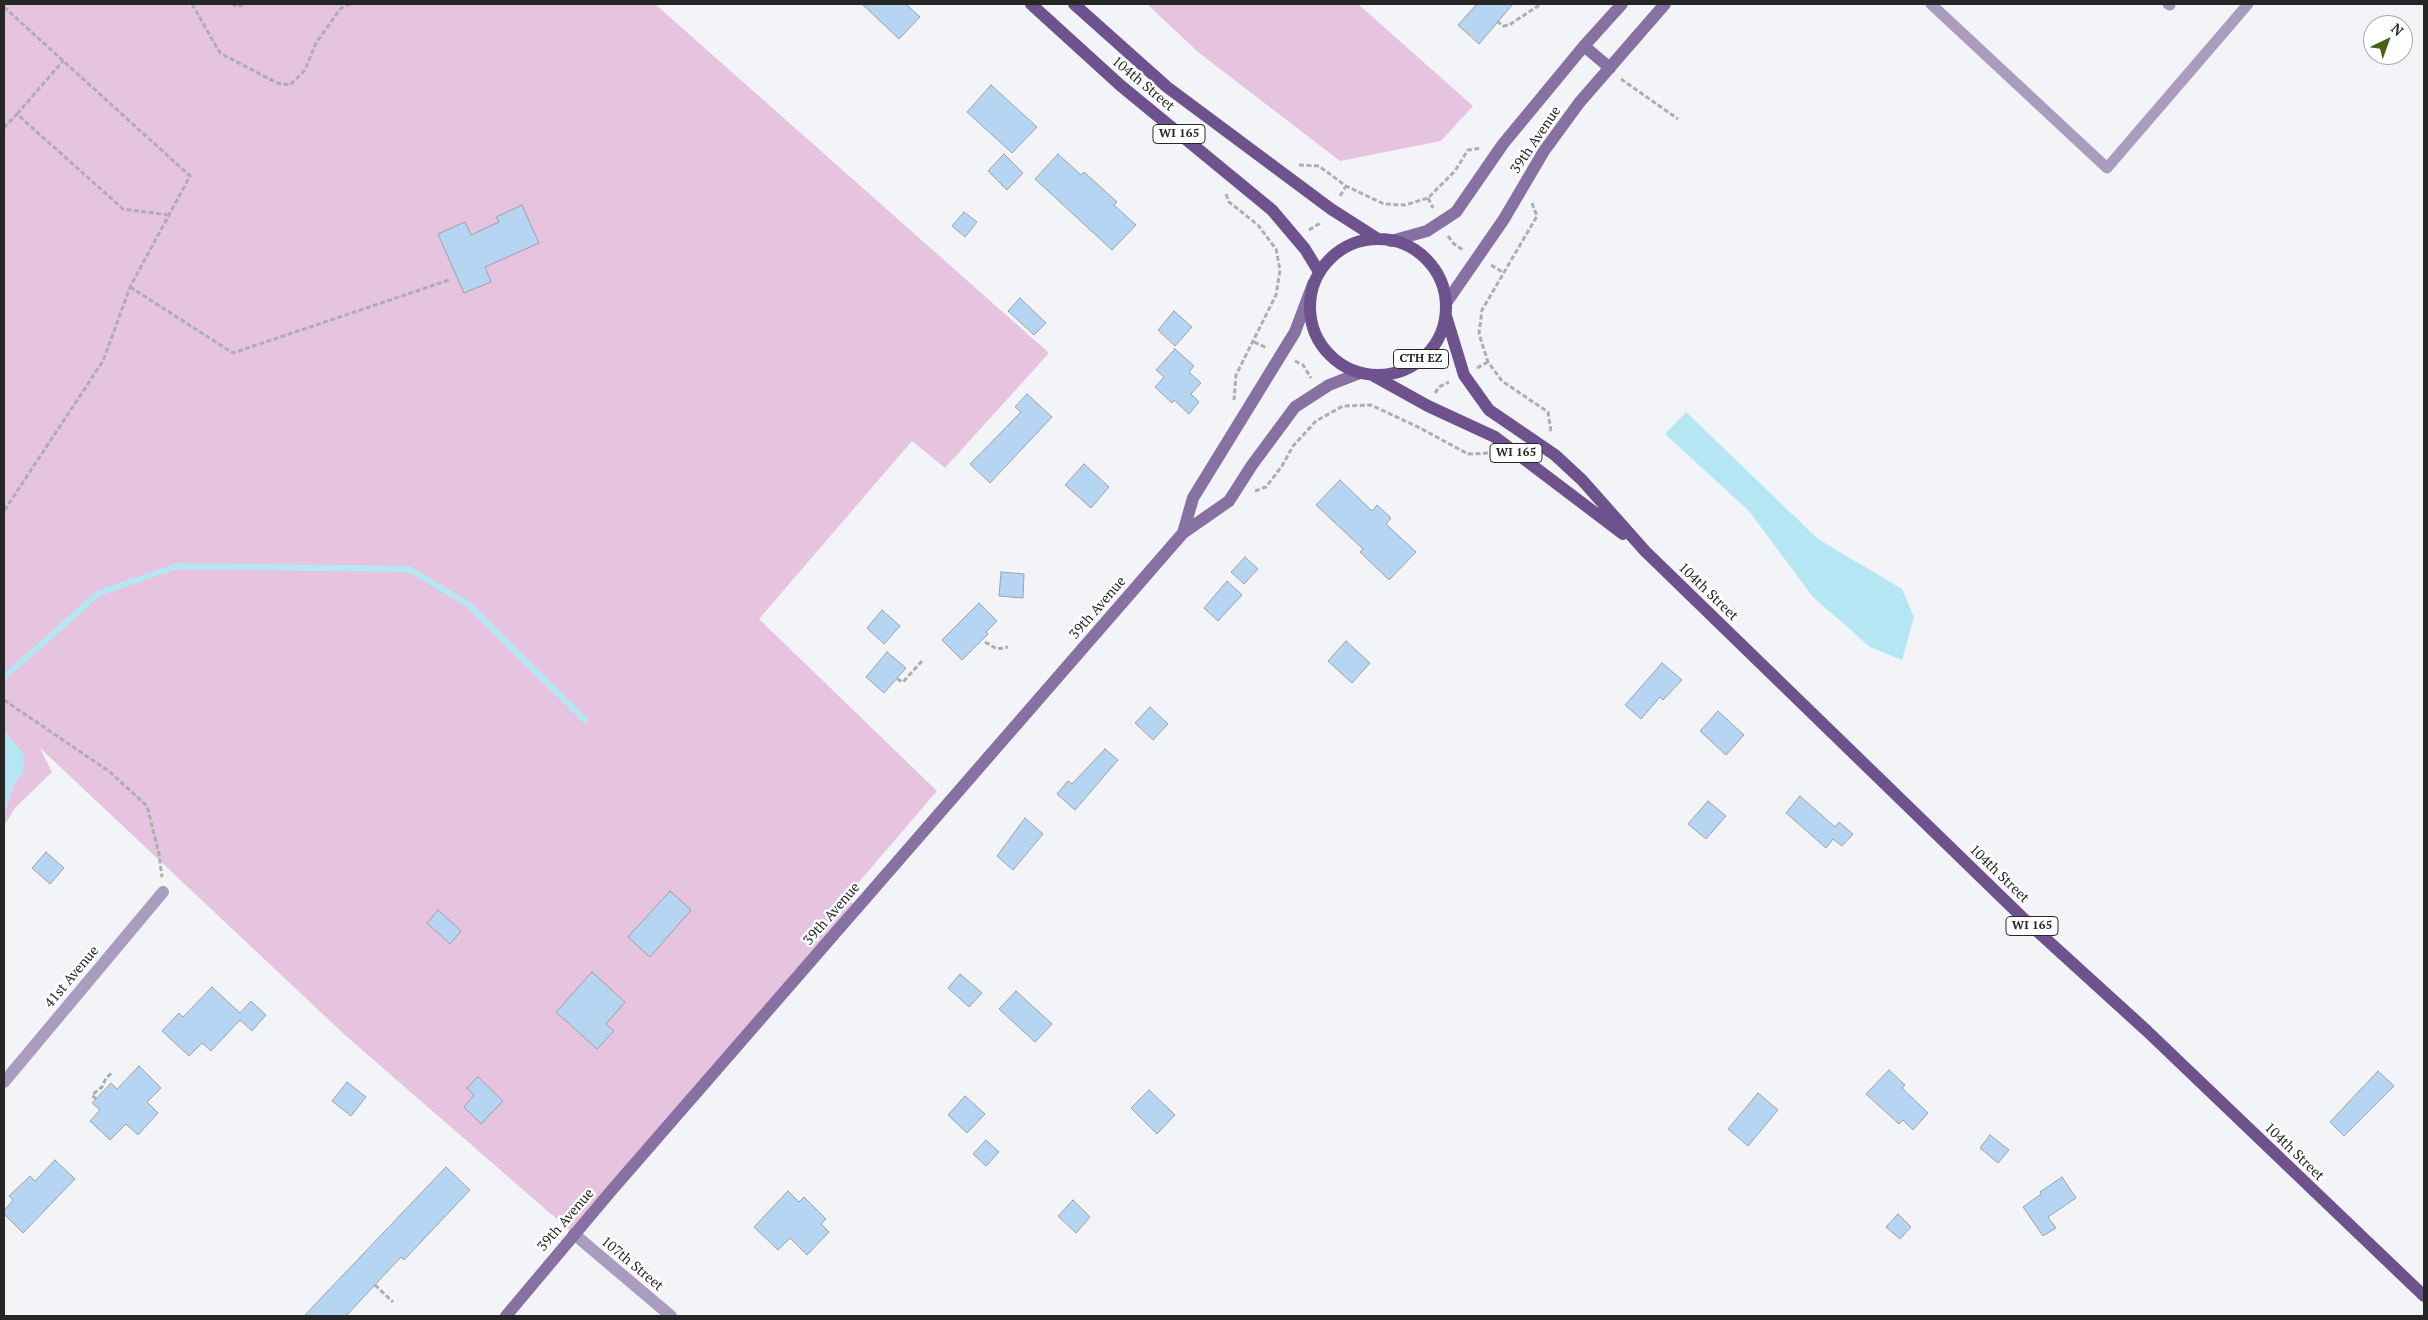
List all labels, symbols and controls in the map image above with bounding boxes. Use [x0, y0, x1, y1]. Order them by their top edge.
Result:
north arrow [2363, 15, 2413, 65]
text: N [2387, 19, 2408, 40]
street label: 104th Street [1108, 53, 1178, 115]
street label: 39th Avenue [1507, 103, 1565, 177]
road number: WI 165 [1153, 125, 1205, 144]
road number: CTH EZ [1394, 349, 1448, 368]
road number: WI 165 [1490, 443, 1542, 462]
street label: 104th Street [1675, 559, 1741, 625]
street label: 39th Avenue [1066, 573, 1130, 643]
street label: 104th Street [1966, 841, 2032, 907]
street label: 39th Avenue [800, 879, 864, 949]
road number: WI 165 [2006, 916, 2058, 936]
street label: 41st Avenue [41, 943, 103, 1011]
street label: 104th Street [2261, 1119, 2327, 1185]
street label: 39th Avenue [534, 1185, 598, 1255]
street label: 107th Street [598, 1233, 666, 1295]

